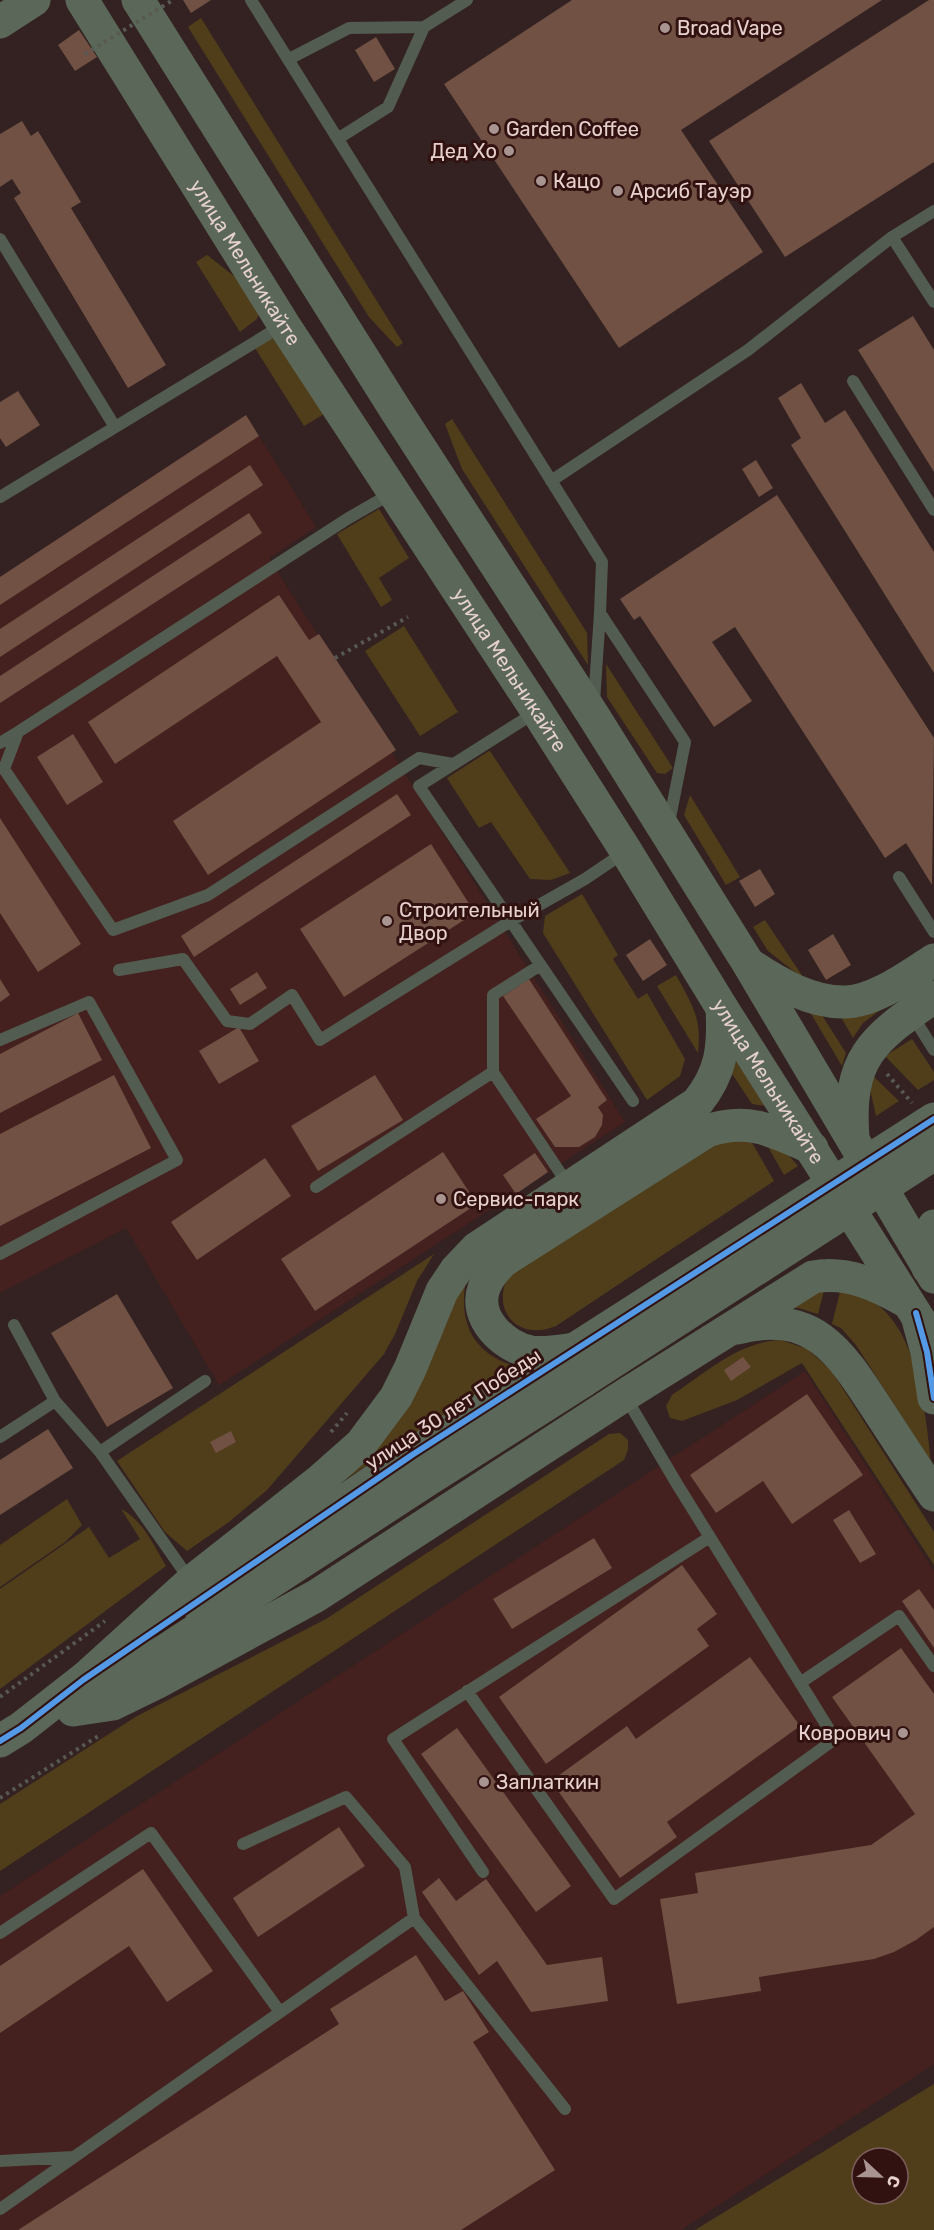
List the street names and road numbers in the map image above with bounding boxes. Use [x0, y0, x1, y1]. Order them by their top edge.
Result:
street label: улица Мельникайте [185, 175, 306, 350]
street label: улица Мельникайте [448, 583, 572, 756]
street label: улица Мельникайте [707, 994, 830, 1169]
street label: улица 30 лет Победы [361, 1343, 545, 1475]

